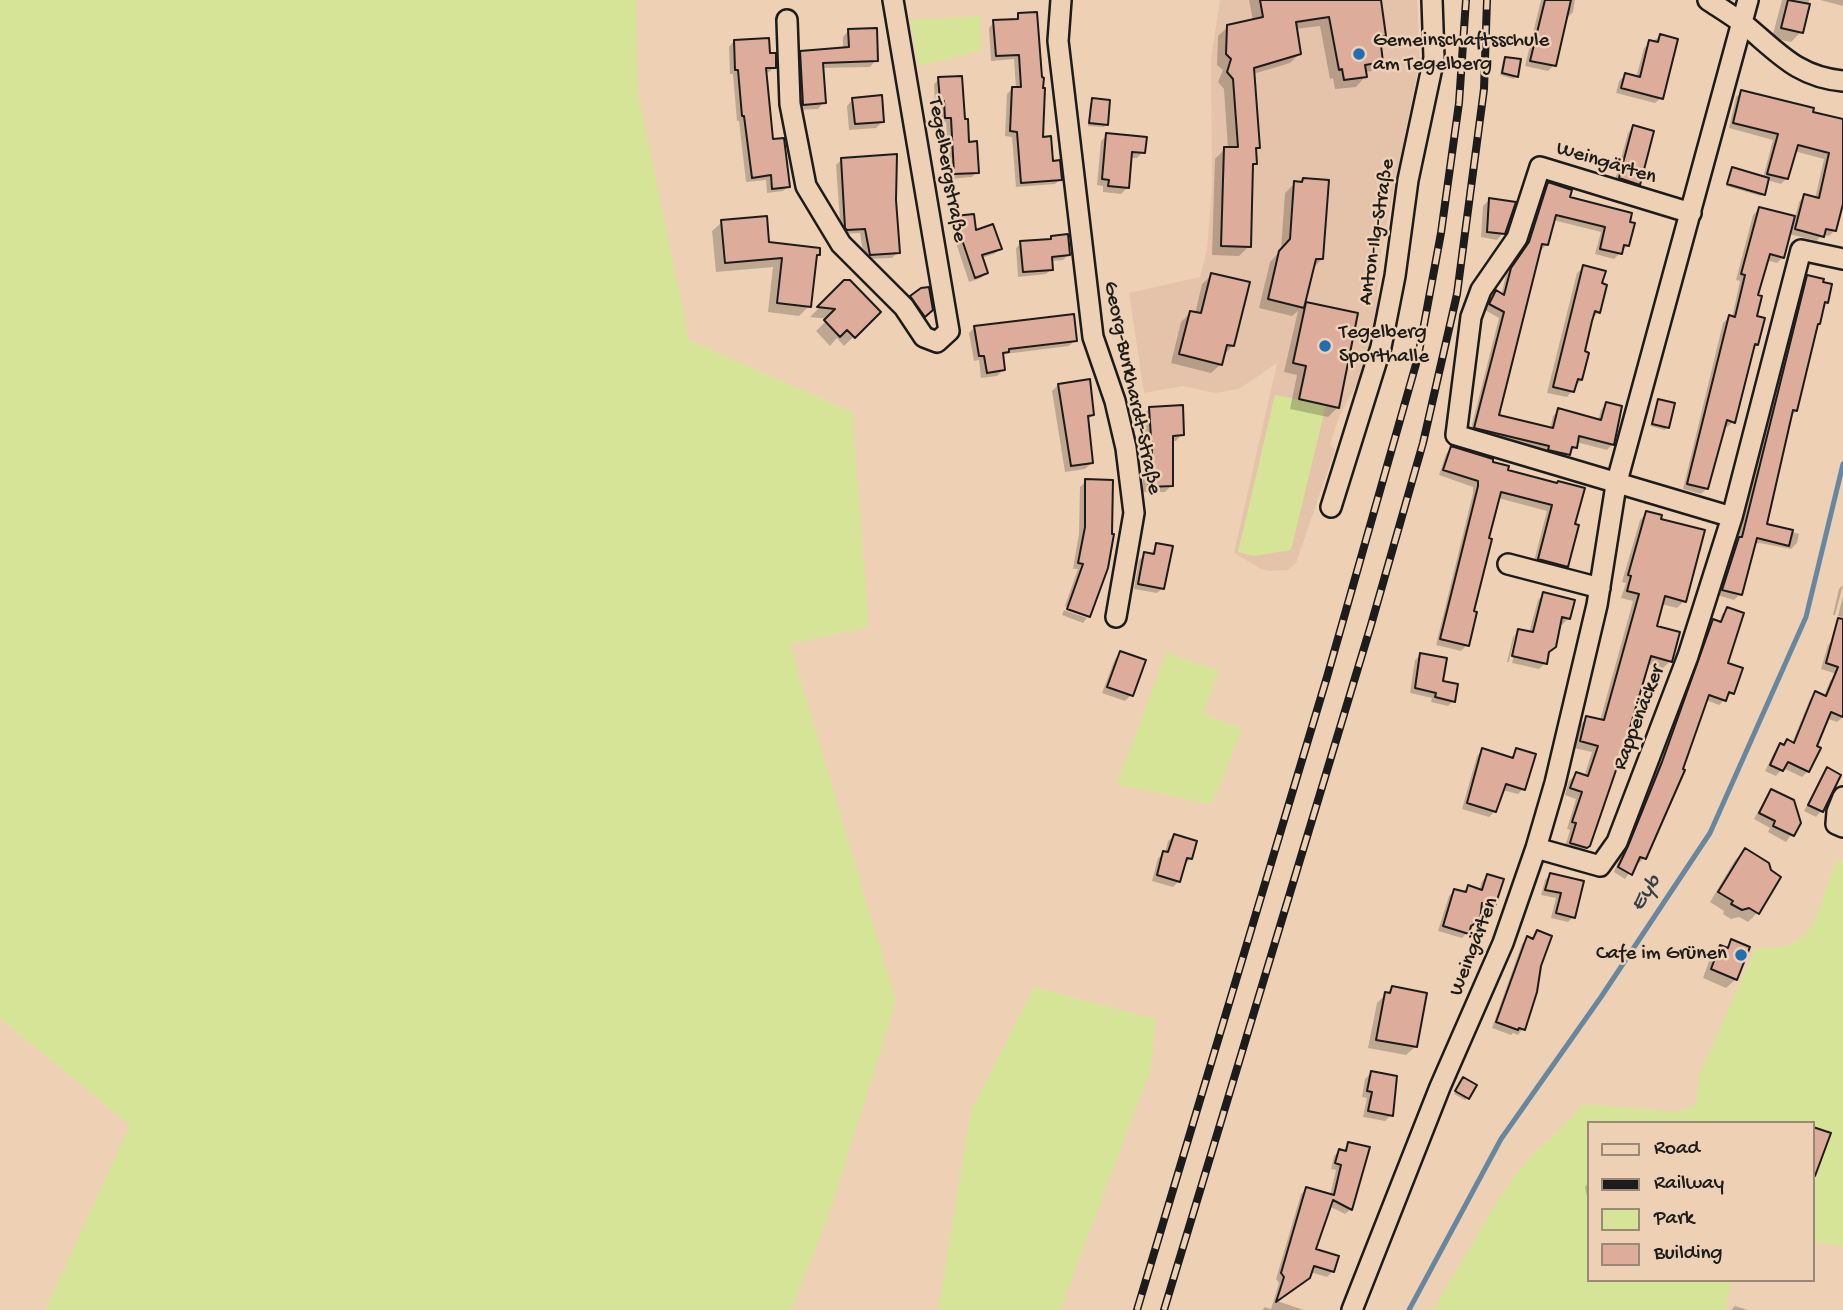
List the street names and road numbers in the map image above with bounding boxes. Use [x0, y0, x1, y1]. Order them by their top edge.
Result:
street label: Tegelbergstraße [921, 96, 971, 244]
street label: Weingärten [1553, 137, 1659, 191]
street label: Anton-Ilg-Straße [1354, 157, 1402, 307]
street label: Georg-Burkhardt-Straße [1096, 279, 1166, 497]
street label: Rappenäcker [1608, 662, 1672, 774]
street label: Weingärten [1445, 894, 1505, 1000]

